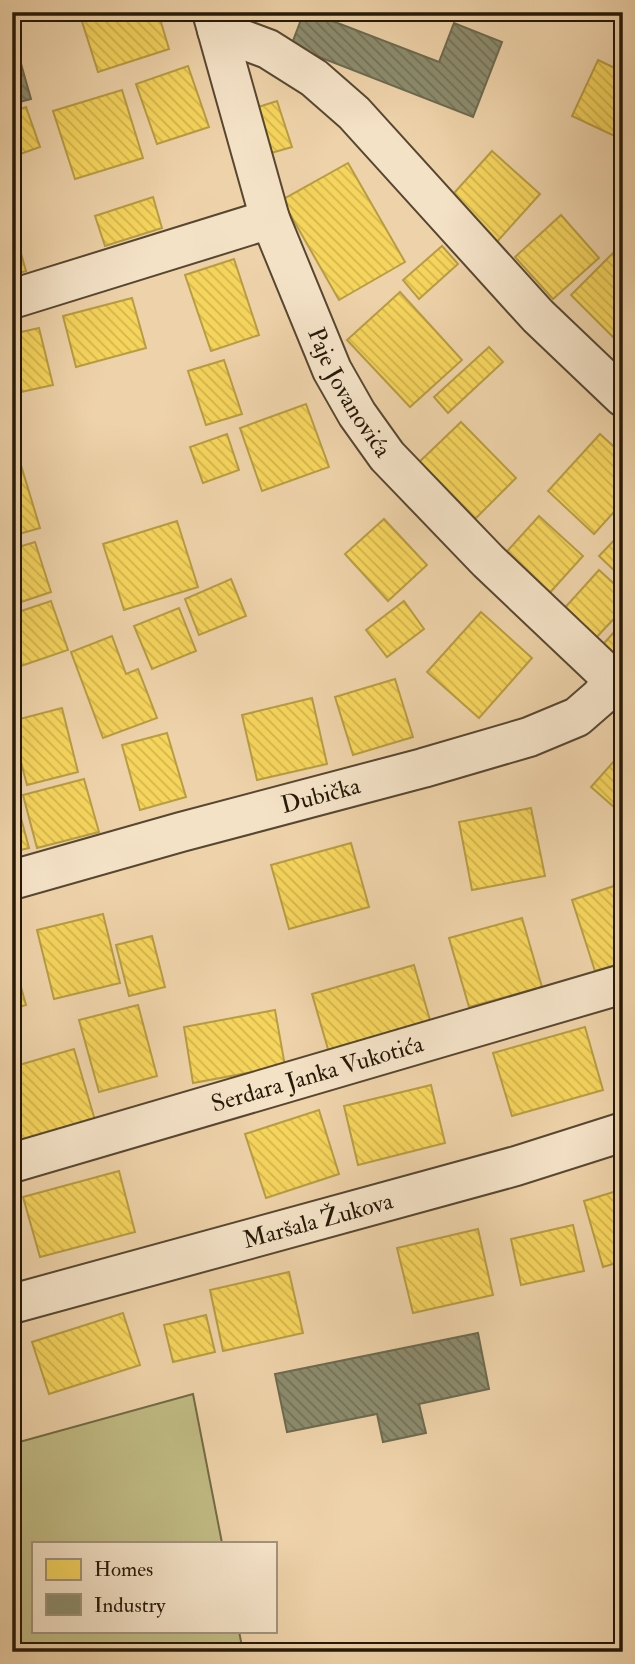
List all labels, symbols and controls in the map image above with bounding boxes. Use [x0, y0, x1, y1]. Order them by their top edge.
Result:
street label: Paje Jovanovića [300, 323, 399, 465]
street label: Dubička [278, 770, 365, 821]
street label: Serdara Janka Vukotića [208, 1028, 428, 1120]
street label: Maršala Žukova [239, 1185, 397, 1256]
legend [32, 1542, 276, 1632]
text: Homes [94, 1556, 153, 1583]
text: Industry [94, 1592, 166, 1619]

